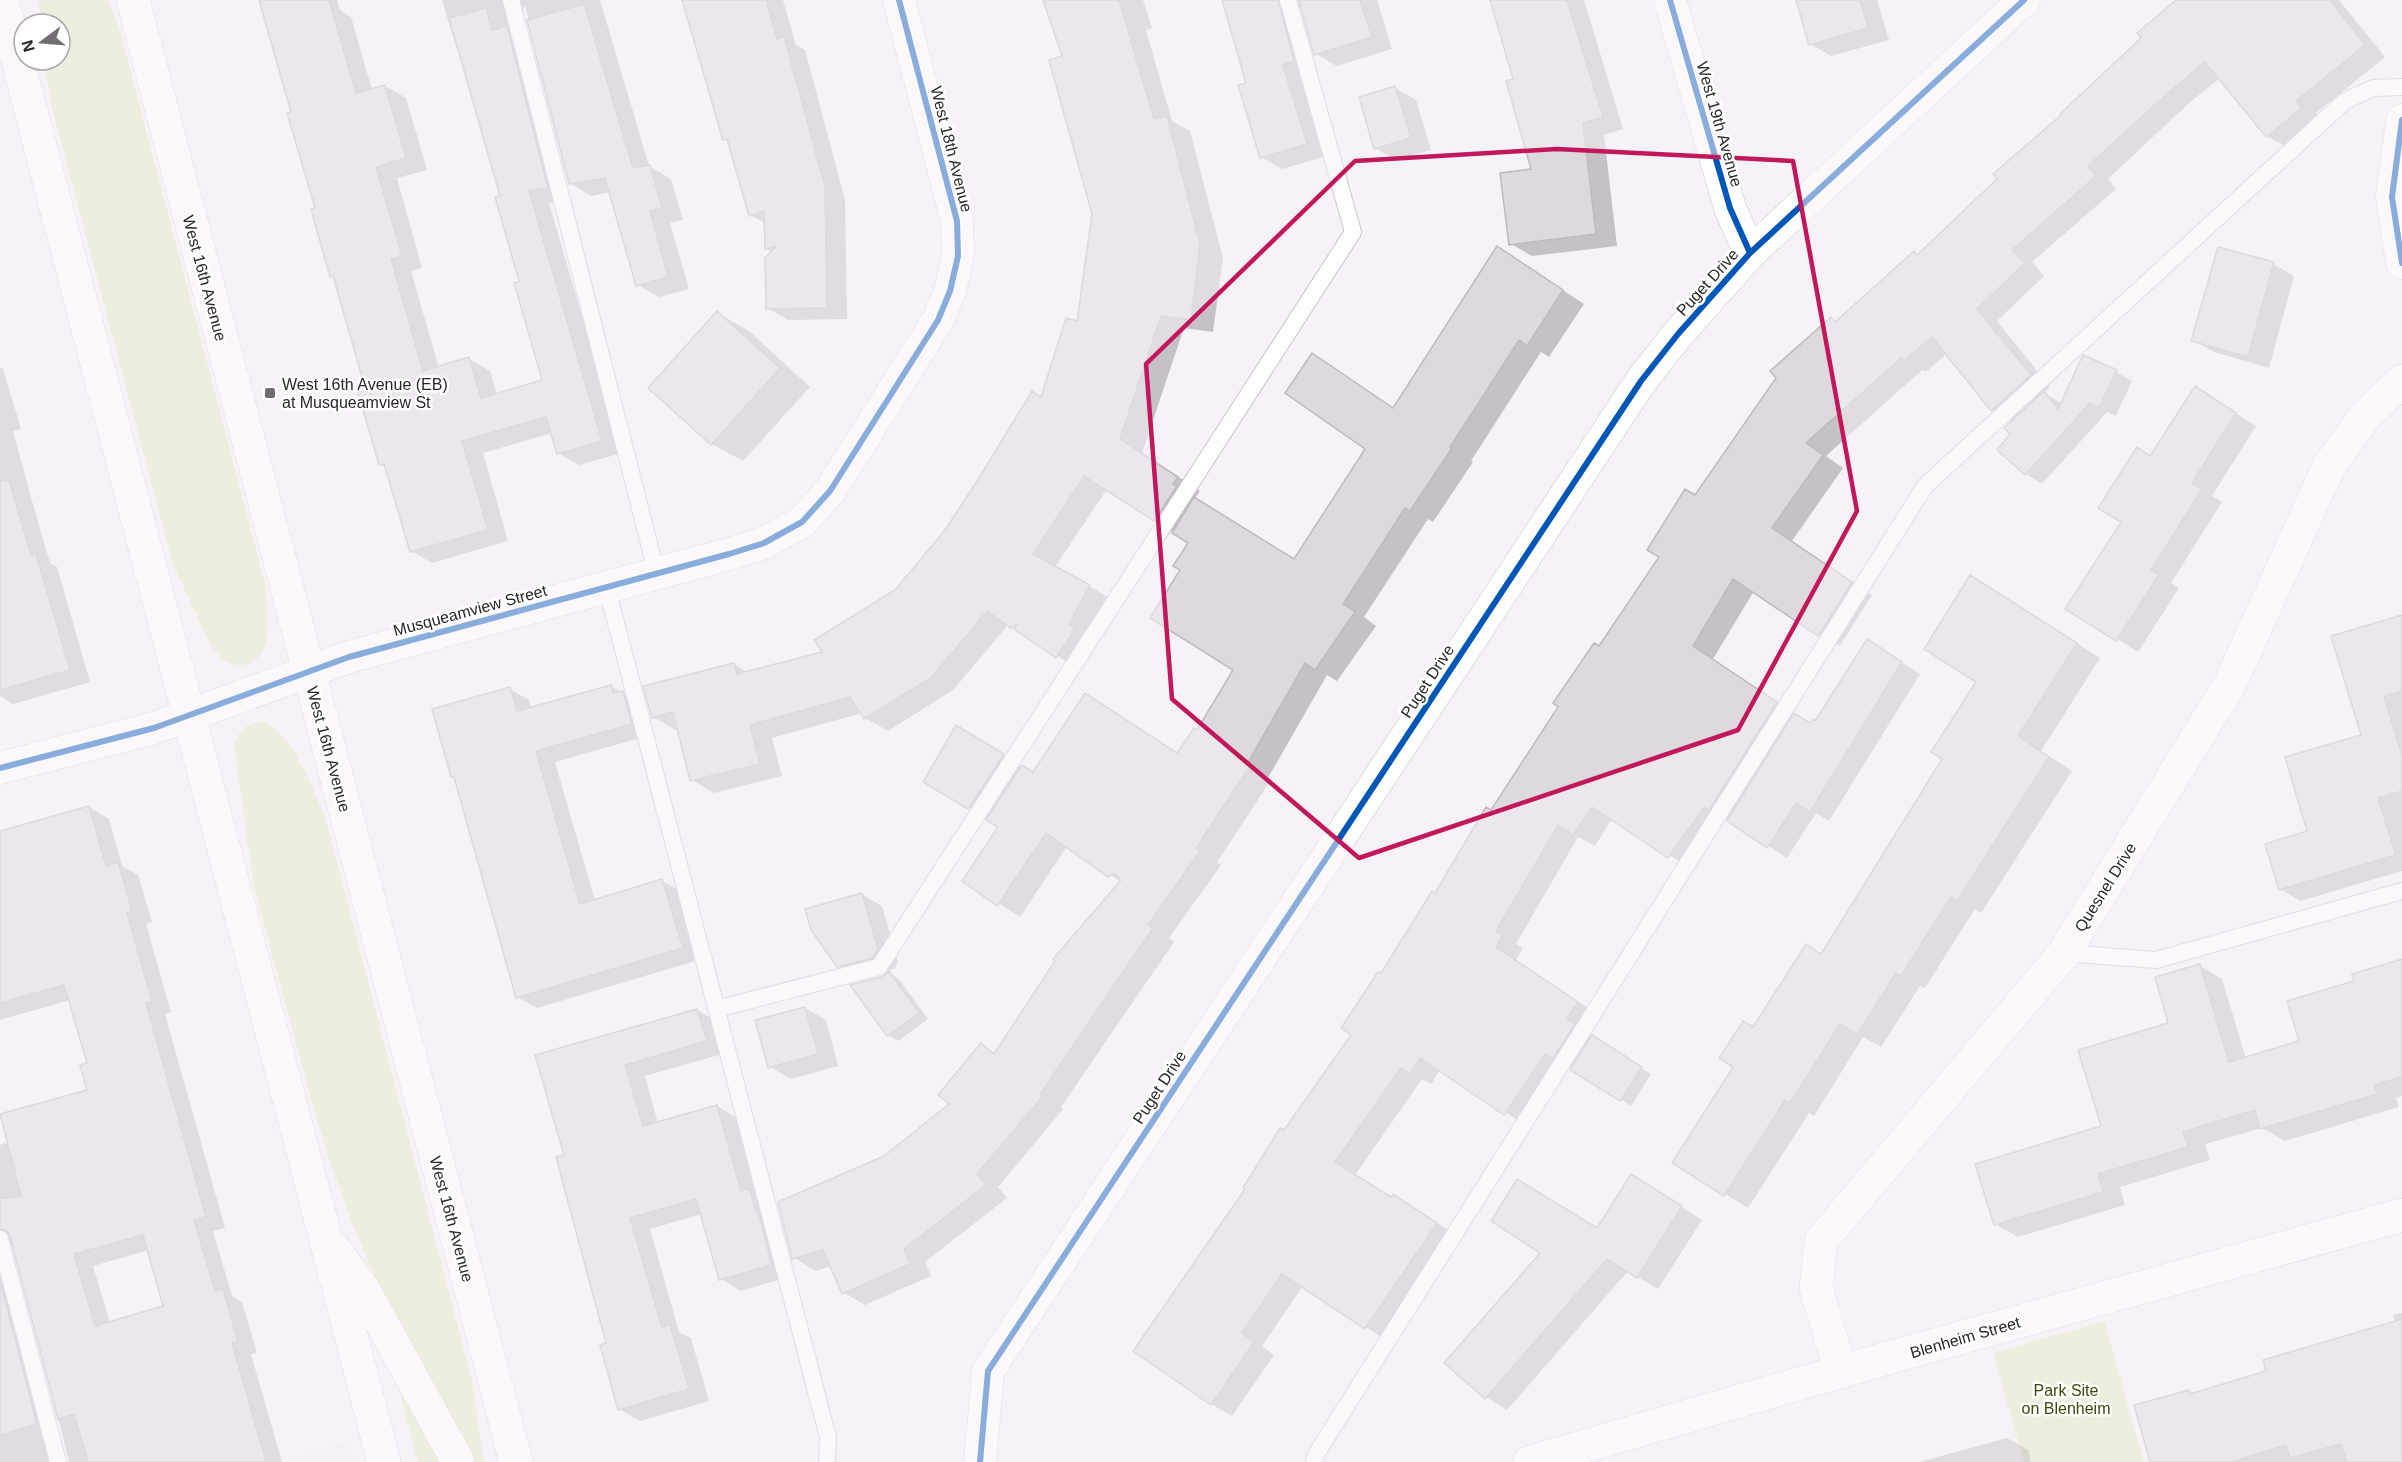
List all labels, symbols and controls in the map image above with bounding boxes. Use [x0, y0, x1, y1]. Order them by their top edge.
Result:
north arrow [12, 12, 72, 72]
text: N [18, 38, 38, 54]
street label: West 19th Avenue [1694, 60, 1746, 189]
street label: West 18th Avenue [928, 84, 975, 214]
street label: West 16th Avenue [180, 213, 229, 343]
street label: Puget Drive [1673, 246, 1742, 319]
place label: West 16th Avenue (EB) at Musqueamview St [282, 376, 448, 411]
marker: West 16th Avenue (EB) at Musqueamview St [263, 386, 277, 400]
street label: Musqueamview Street [391, 582, 549, 639]
street label: Puget Drive [1398, 642, 1457, 721]
street label: West 16th Avenue [304, 684, 353, 814]
street label: Quesnel Drive [2071, 840, 2140, 935]
street label: Puget Drive [1130, 1048, 1189, 1127]
street label: West 16th Avenue [427, 1154, 476, 1284]
street label: Blenheim Street [1908, 1313, 2023, 1361]
park label: Park Site on Blenheim [2022, 1382, 2110, 1417]

